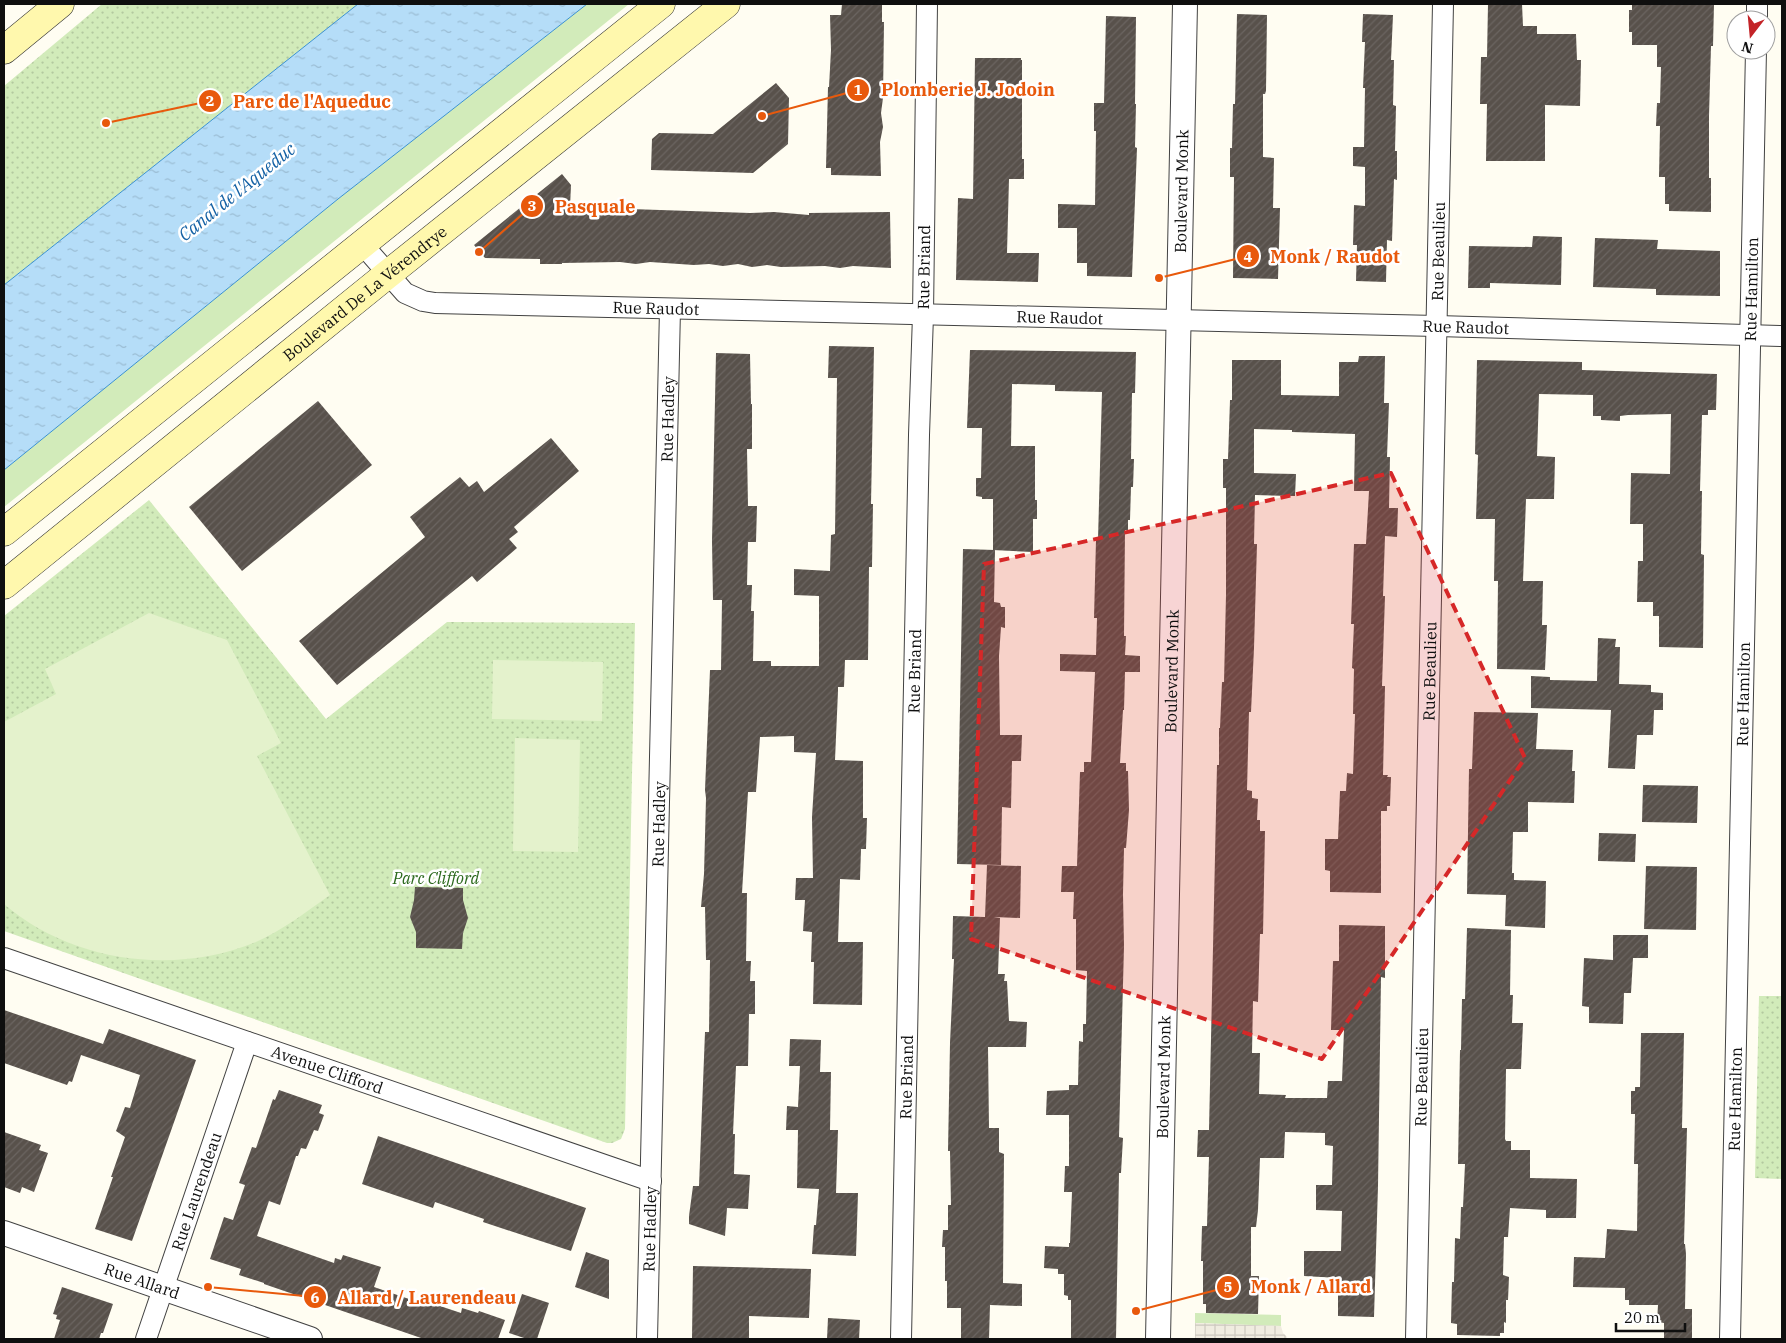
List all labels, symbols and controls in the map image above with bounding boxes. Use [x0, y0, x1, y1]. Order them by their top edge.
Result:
north arrow [1726, 10, 1776, 60]
text: N [1740, 37, 1755, 58]
callout: Plomberie J. Jodoin [846, 73, 1065, 106]
text: Plomberie J. Jodoin [881, 78, 1055, 101]
text: 1 [853, 80, 863, 99]
callout: Parc de l'Aqueduc [198, 85, 401, 118]
text: Parc de l'Aqueduc [233, 90, 391, 113]
text: 2 [205, 91, 215, 110]
street label: Boulevard Monk [1170, 129, 1192, 253]
water label: Canal de l'Aqueduc [173, 137, 300, 246]
callout: Pasquale [519, 190, 645, 223]
text: Pasquale [555, 195, 635, 218]
text: 3 [527, 196, 537, 215]
street label: Rue Beaulieu [1427, 201, 1449, 301]
street label: Boulevard De La Vérendrye [279, 221, 451, 365]
street label: Rue Briand [913, 225, 934, 310]
street label: Rue Hamilton [1740, 237, 1762, 342]
callout: Monk / Raudot [1235, 240, 1410, 273]
text: Monk / Raudot [1270, 245, 1400, 268]
text: 4 [1243, 247, 1253, 266]
street label: Rue Raudot [612, 297, 700, 319]
street label: Rue Raudot [1016, 306, 1104, 328]
street label: Rue Raudot [1422, 316, 1510, 338]
street label: Rue Hadley [657, 376, 679, 462]
street label: Boulevard Monk [1160, 609, 1183, 733]
street label: Rue Beaulieu [1419, 621, 1441, 721]
street label: Rue Briand [903, 628, 925, 714]
street label: Rue Hamilton [1732, 642, 1754, 746]
street label: Rue Hadley [648, 781, 669, 867]
park label: Parc Clifford [392, 868, 480, 888]
street label: Boulevard Monk [1152, 1015, 1175, 1139]
street label: Rue Beaulieu [1410, 1027, 1432, 1127]
street label: Rue Briand [895, 1034, 917, 1119]
street label: Avenue Clifford [269, 1041, 386, 1098]
street label: Rue Hamilton [1724, 1047, 1746, 1151]
street label: Rue Laurendeau [167, 1129, 226, 1253]
street label: Rue Hadley [639, 1185, 660, 1272]
street label: Rue Allard [101, 1258, 183, 1303]
callout: Monk / Allard [1216, 1270, 1381, 1303]
text: Monk / Allard [1251, 1275, 1371, 1298]
text: 5 [1223, 1277, 1233, 1296]
callout: Allard / Laurendeau [302, 1281, 526, 1314]
text: Allard / Laurendeau [338, 1286, 517, 1309]
text: 6 [310, 1288, 320, 1307]
scale bar [1616, 1300, 1685, 1332]
text: 20 m [1624, 1308, 1660, 1327]

